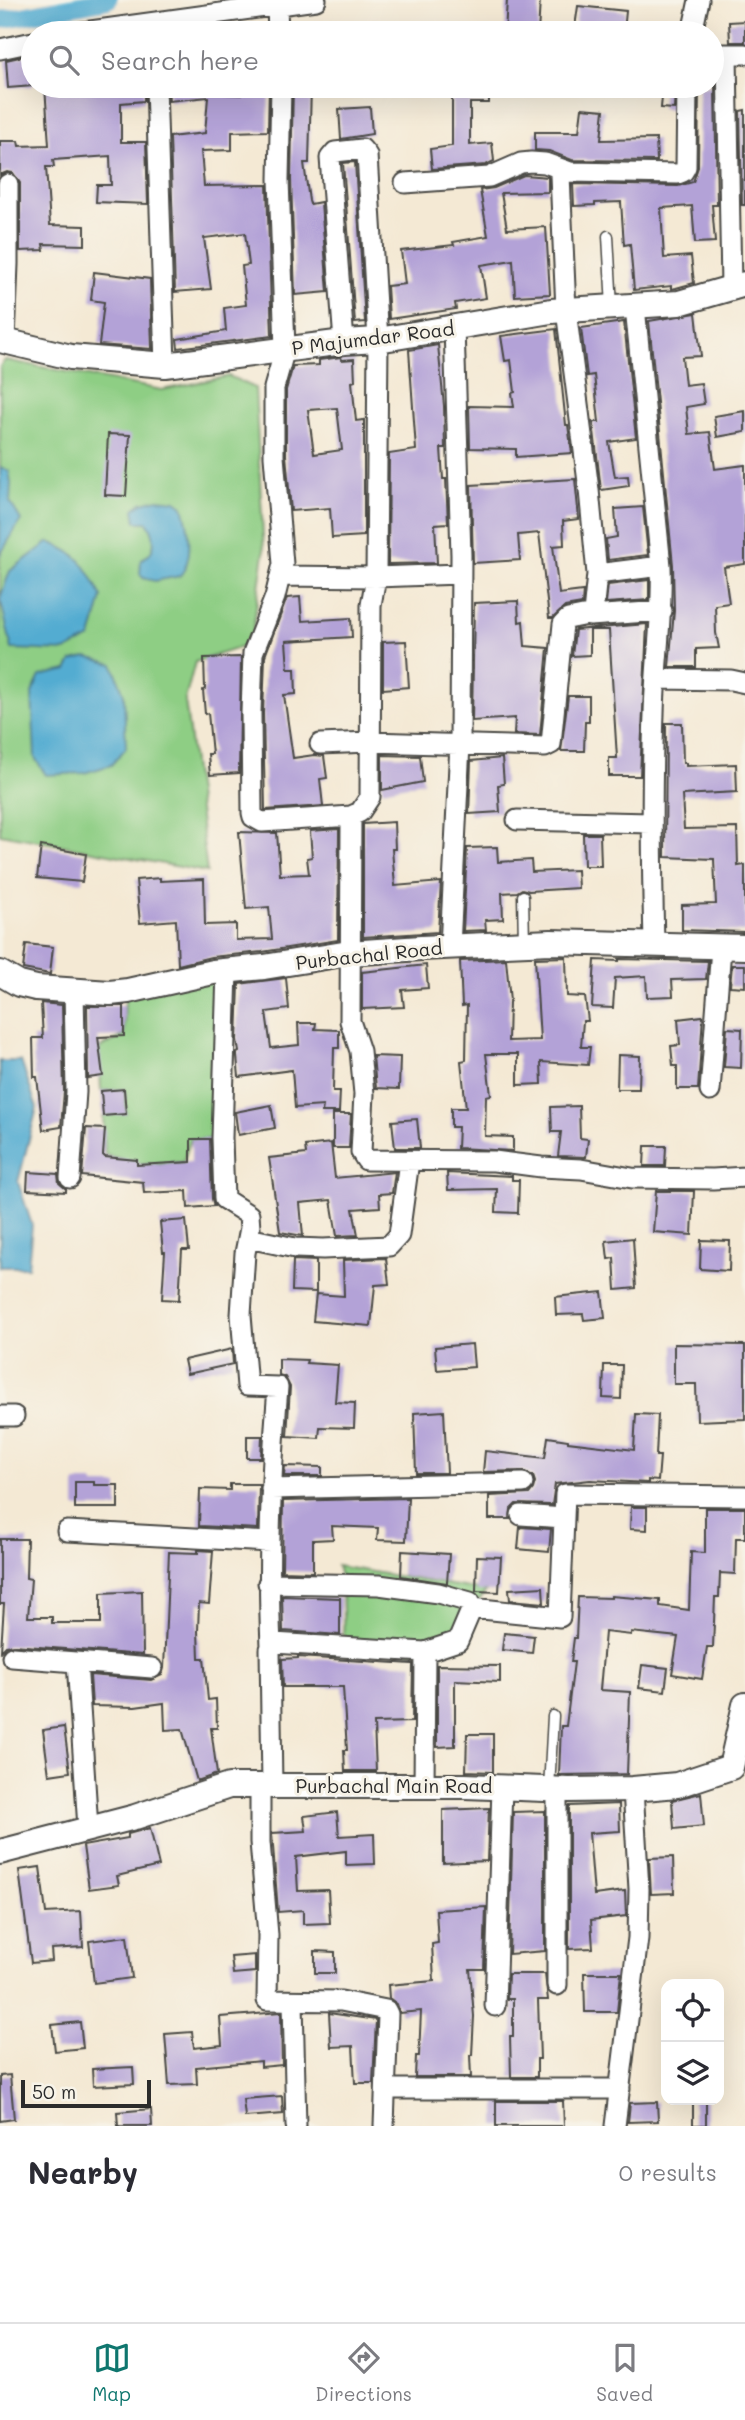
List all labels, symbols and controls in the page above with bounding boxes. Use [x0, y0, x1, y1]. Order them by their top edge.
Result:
search box [21, 21, 724, 98]
icon: search [45, 41, 83, 79]
text: Search here [101, 43, 259, 77]
street label: P Majumdar Road [290, 315, 456, 360]
street label: Purbachal Road [294, 934, 444, 975]
street label: Purbachal Main Road [296, 1773, 492, 1798]
map controls [661, 1979, 724, 2105]
button: locate [661, 1979, 724, 2042]
button: layers [661, 2042, 724, 2105]
scale bar [21, 2077, 150, 2109]
text: 50 m [32, 2079, 76, 2104]
text: Nearby [28, 2152, 138, 2192]
text: 0 results [619, 2157, 717, 2187]
tab: Map [92, 2339, 131, 2406]
tab: Directions [315, 2339, 412, 2406]
tab: Saved [596, 2339, 653, 2406]

